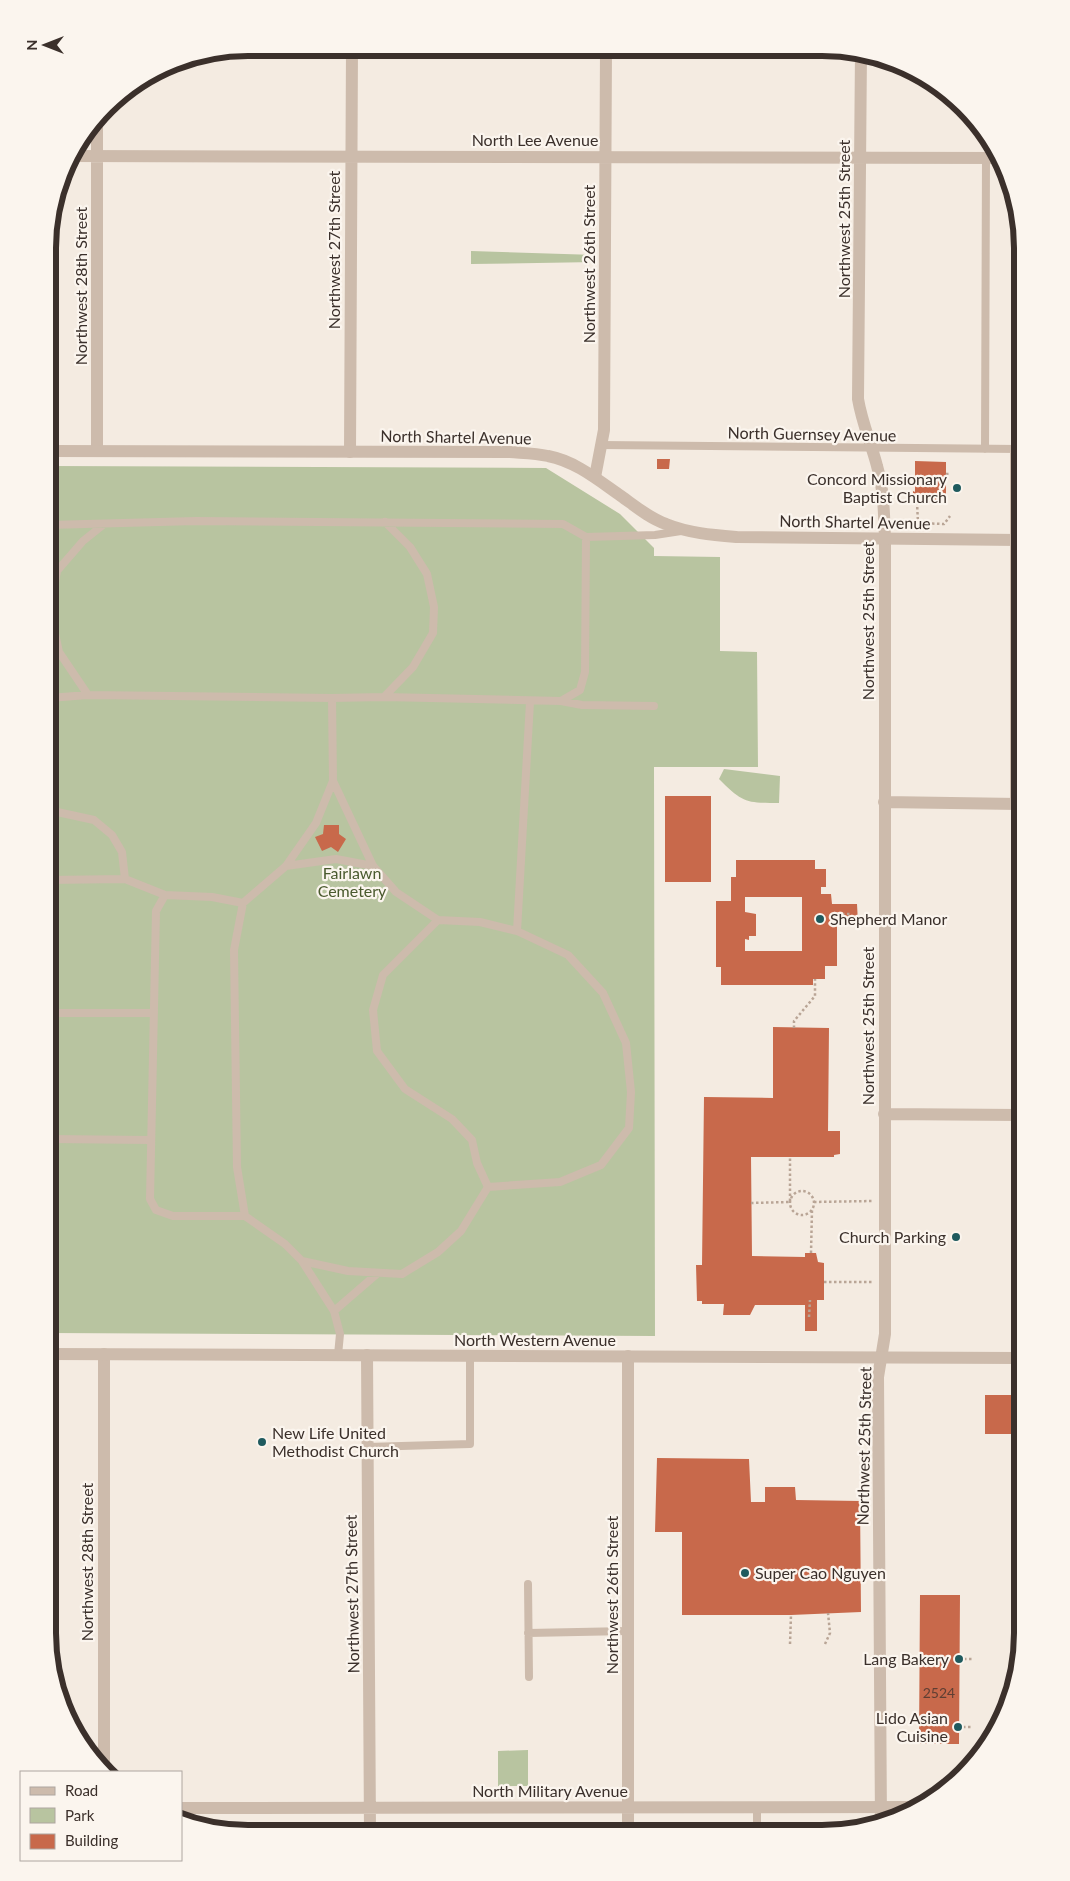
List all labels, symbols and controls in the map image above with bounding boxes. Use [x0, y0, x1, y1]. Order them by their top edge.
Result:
north arrow [20, 20, 70, 70]
text: N [23, 40, 40, 50]
street label: North Lee Avenue [472, 130, 598, 149]
street label: Northwest 25th Street [834, 139, 853, 298]
street label: Northwest 27th Street [324, 170, 343, 329]
street label: Northwest 26th Street [579, 184, 598, 343]
street label: Northwest 28th Street [71, 206, 90, 365]
street label: North Guernsey Avenue [727, 423, 897, 444]
street label: North Shartel Avenue [380, 426, 532, 447]
place label: Concord Missionary Baptist Church [807, 469, 948, 506]
marker: Concord Missionary Baptist Church [951, 482, 963, 494]
street label: North Shartel Avenue [779, 511, 931, 532]
street label: Northwest 25th Street [858, 541, 877, 700]
park label: Fairlawn Cemetery [318, 863, 387, 900]
place label: Shepherd Manor [830, 909, 947, 928]
marker: Shepherd Manor [814, 913, 826, 925]
street label: Northwest 25th Street [858, 946, 877, 1105]
place label: Church Parking [839, 1227, 946, 1246]
marker: Church Parking [950, 1231, 962, 1243]
street label: North Western Avenue [454, 1330, 616, 1349]
street label: Northwest 25th Street [853, 1366, 874, 1525]
place label: New Life United Methodist Church [272, 1423, 399, 1460]
marker: New Life United Methodist Church [256, 1436, 268, 1448]
street label: Northwest 28th Street [77, 1482, 96, 1641]
street label: Northwest 27th Street [341, 1514, 362, 1673]
street label: Northwest 26th Street [602, 1515, 621, 1674]
place label: Super Cao Nguyen [755, 1563, 886, 1582]
marker: Super Cao Nguyen [739, 1567, 751, 1579]
place label: Lang Bakery [863, 1649, 950, 1668]
marker: Lang Bakery [953, 1653, 965, 1665]
house number: 2524 [923, 1684, 955, 1701]
place label: Lido Asian Cuisine [876, 1708, 948, 1745]
marker: Lido Asian Cuisine [952, 1721, 964, 1733]
legend [20, 1771, 182, 1861]
text: Road [65, 1781, 98, 1799]
street label: North Military Avenue [472, 1781, 628, 1800]
text: Park [65, 1806, 95, 1824]
text: Building [65, 1831, 118, 1849]

